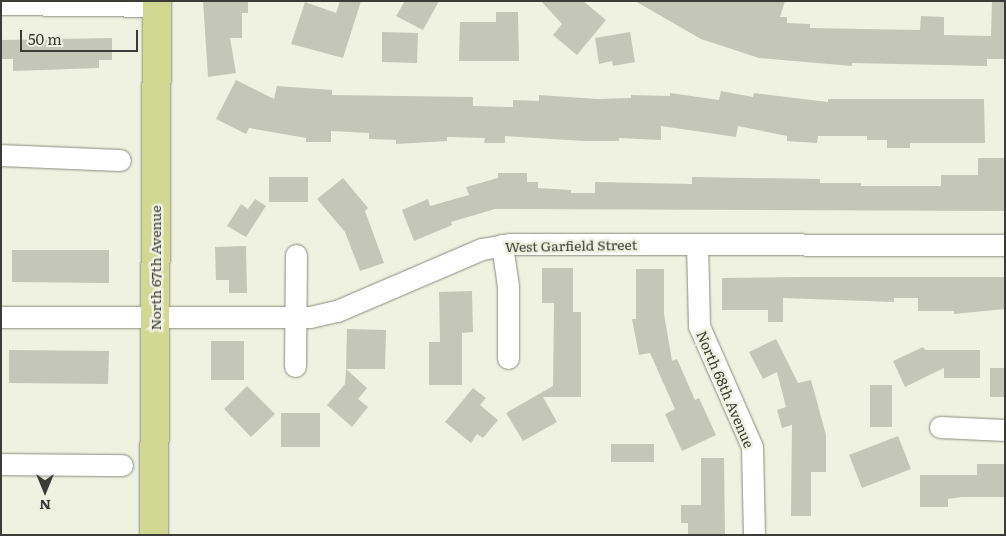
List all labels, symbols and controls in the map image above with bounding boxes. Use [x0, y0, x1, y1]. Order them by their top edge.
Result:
scale bar [22, 20, 140, 52]
text: 50 m [28, 27, 62, 50]
street label: North 67th Avenue [147, 206, 163, 330]
street label: West Garfield Street [505, 235, 637, 255]
street label: North 68th Avenue [694, 328, 758, 450]
north arrow [20, 466, 70, 516]
text: N [39, 496, 51, 516]

